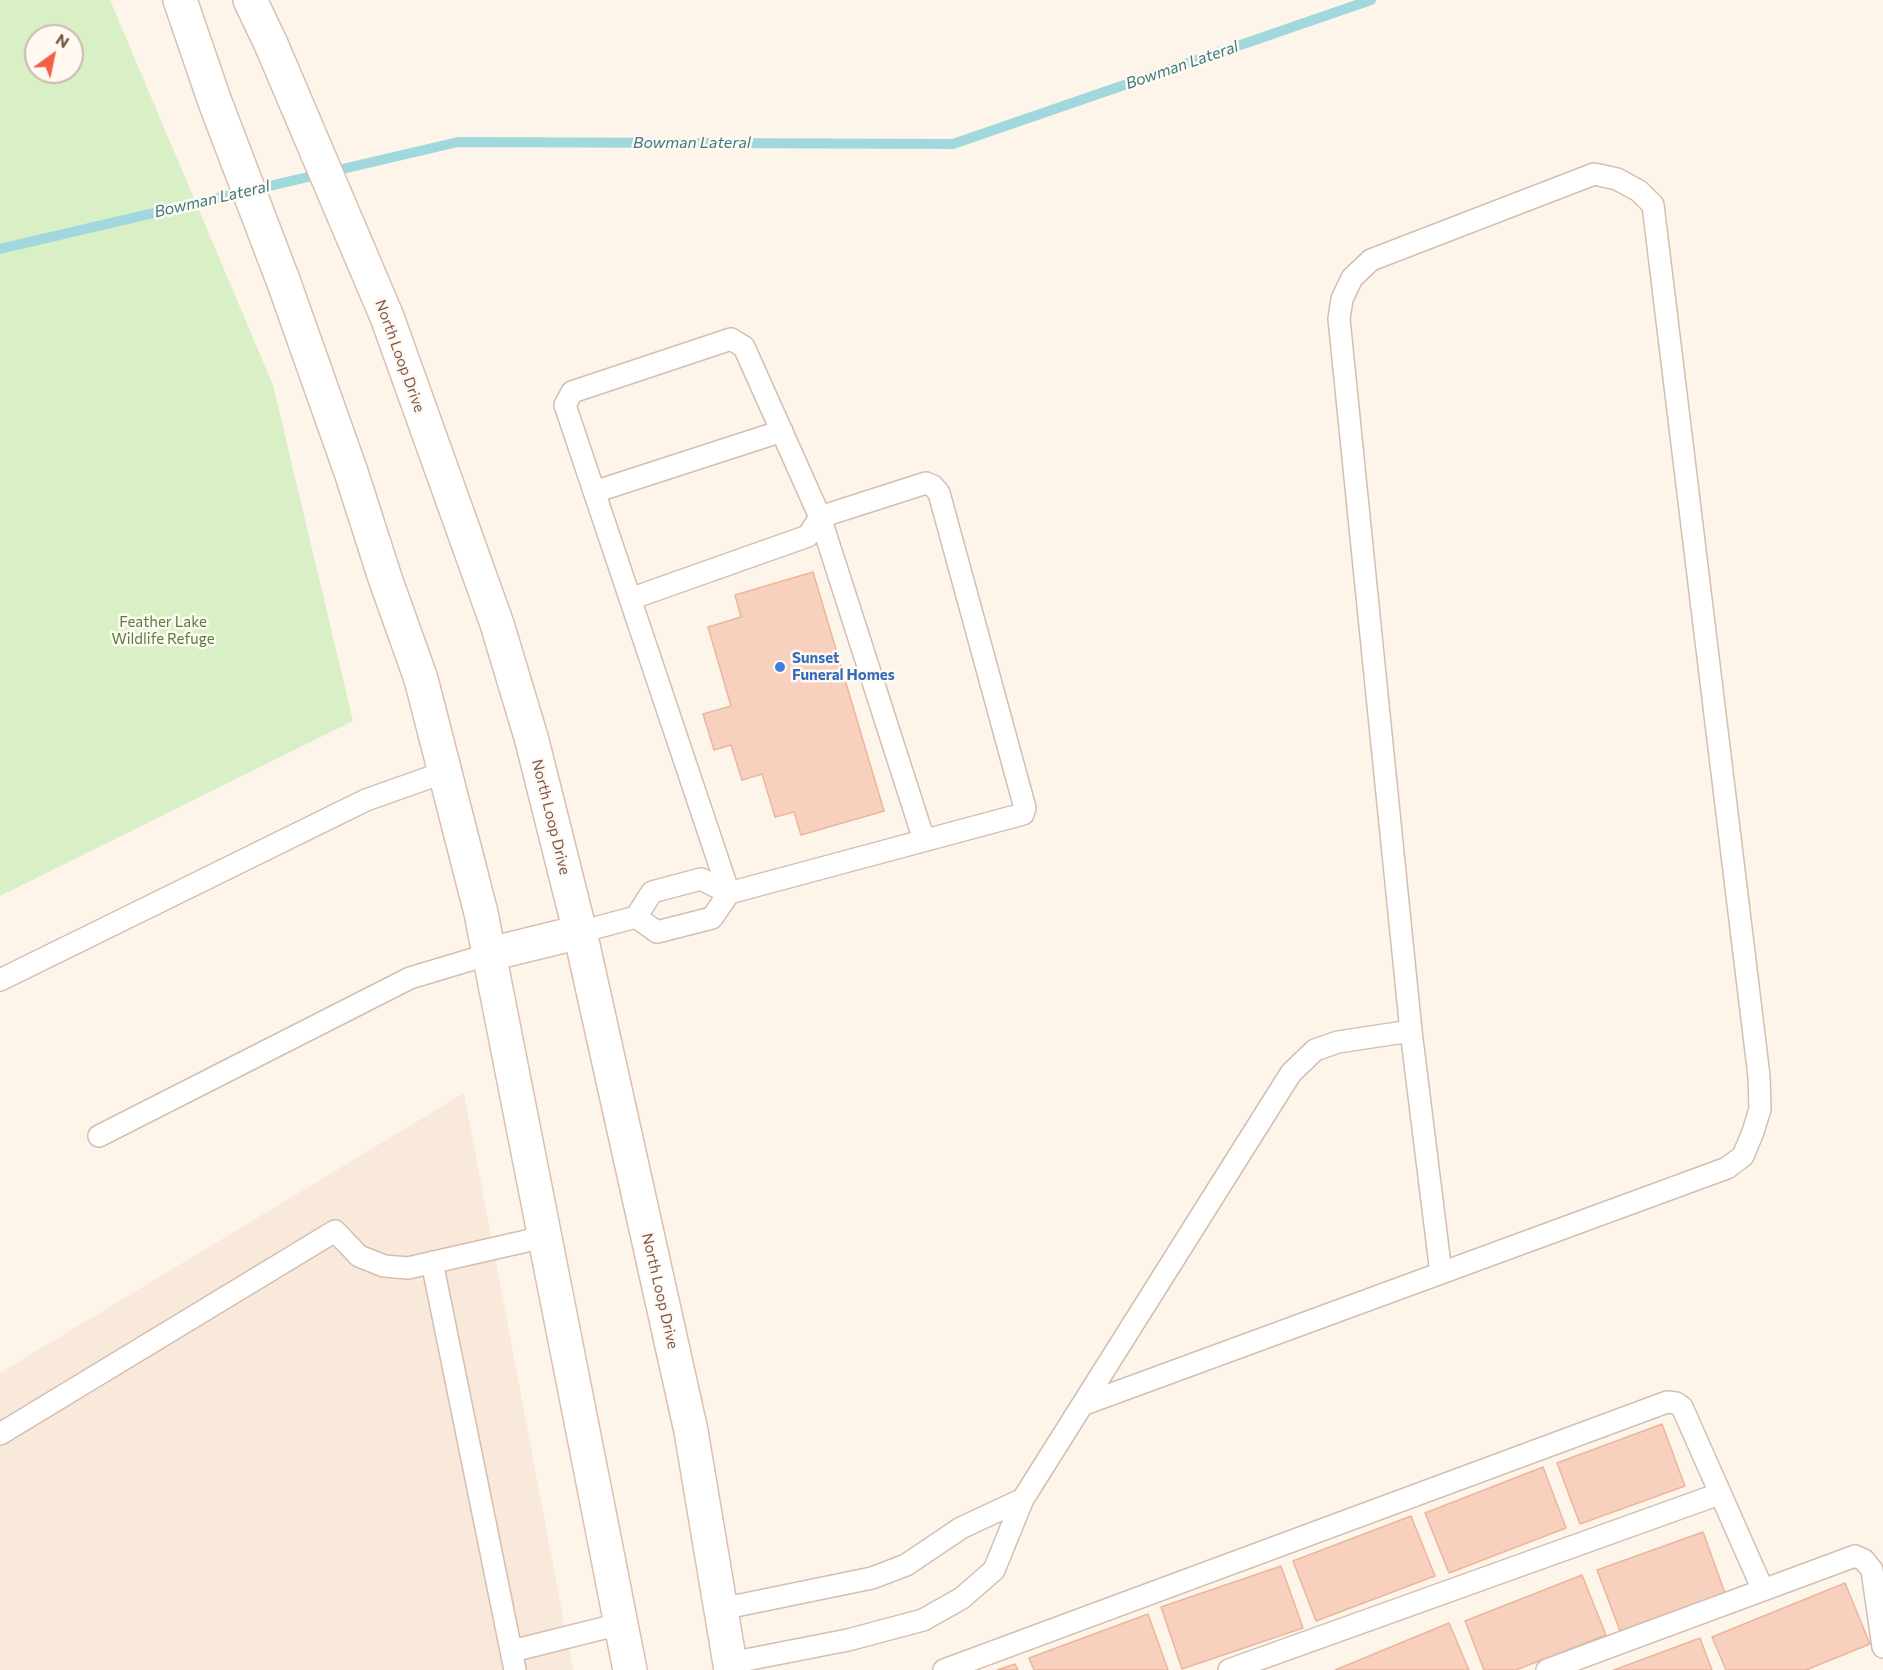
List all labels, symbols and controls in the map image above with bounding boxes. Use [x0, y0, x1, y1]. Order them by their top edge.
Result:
north arrow [24, 24, 84, 84]
text: N [53, 29, 73, 51]
water label: Bowman Lateral [1123, 37, 1241, 93]
water label: Bowman Lateral [633, 133, 751, 153]
water label: Bowman Lateral [152, 176, 272, 222]
street label: North Loop Drive [371, 297, 429, 415]
park label: Feather Lake Wildlife Refuge [111, 613, 215, 648]
place label: Sunset Funeral Homes [792, 649, 895, 684]
marker: Sunset Funeral Homes [773, 660, 787, 674]
street label: North Loop Drive [528, 757, 574, 877]
street label: North Loop Drive [638, 1231, 682, 1351]

